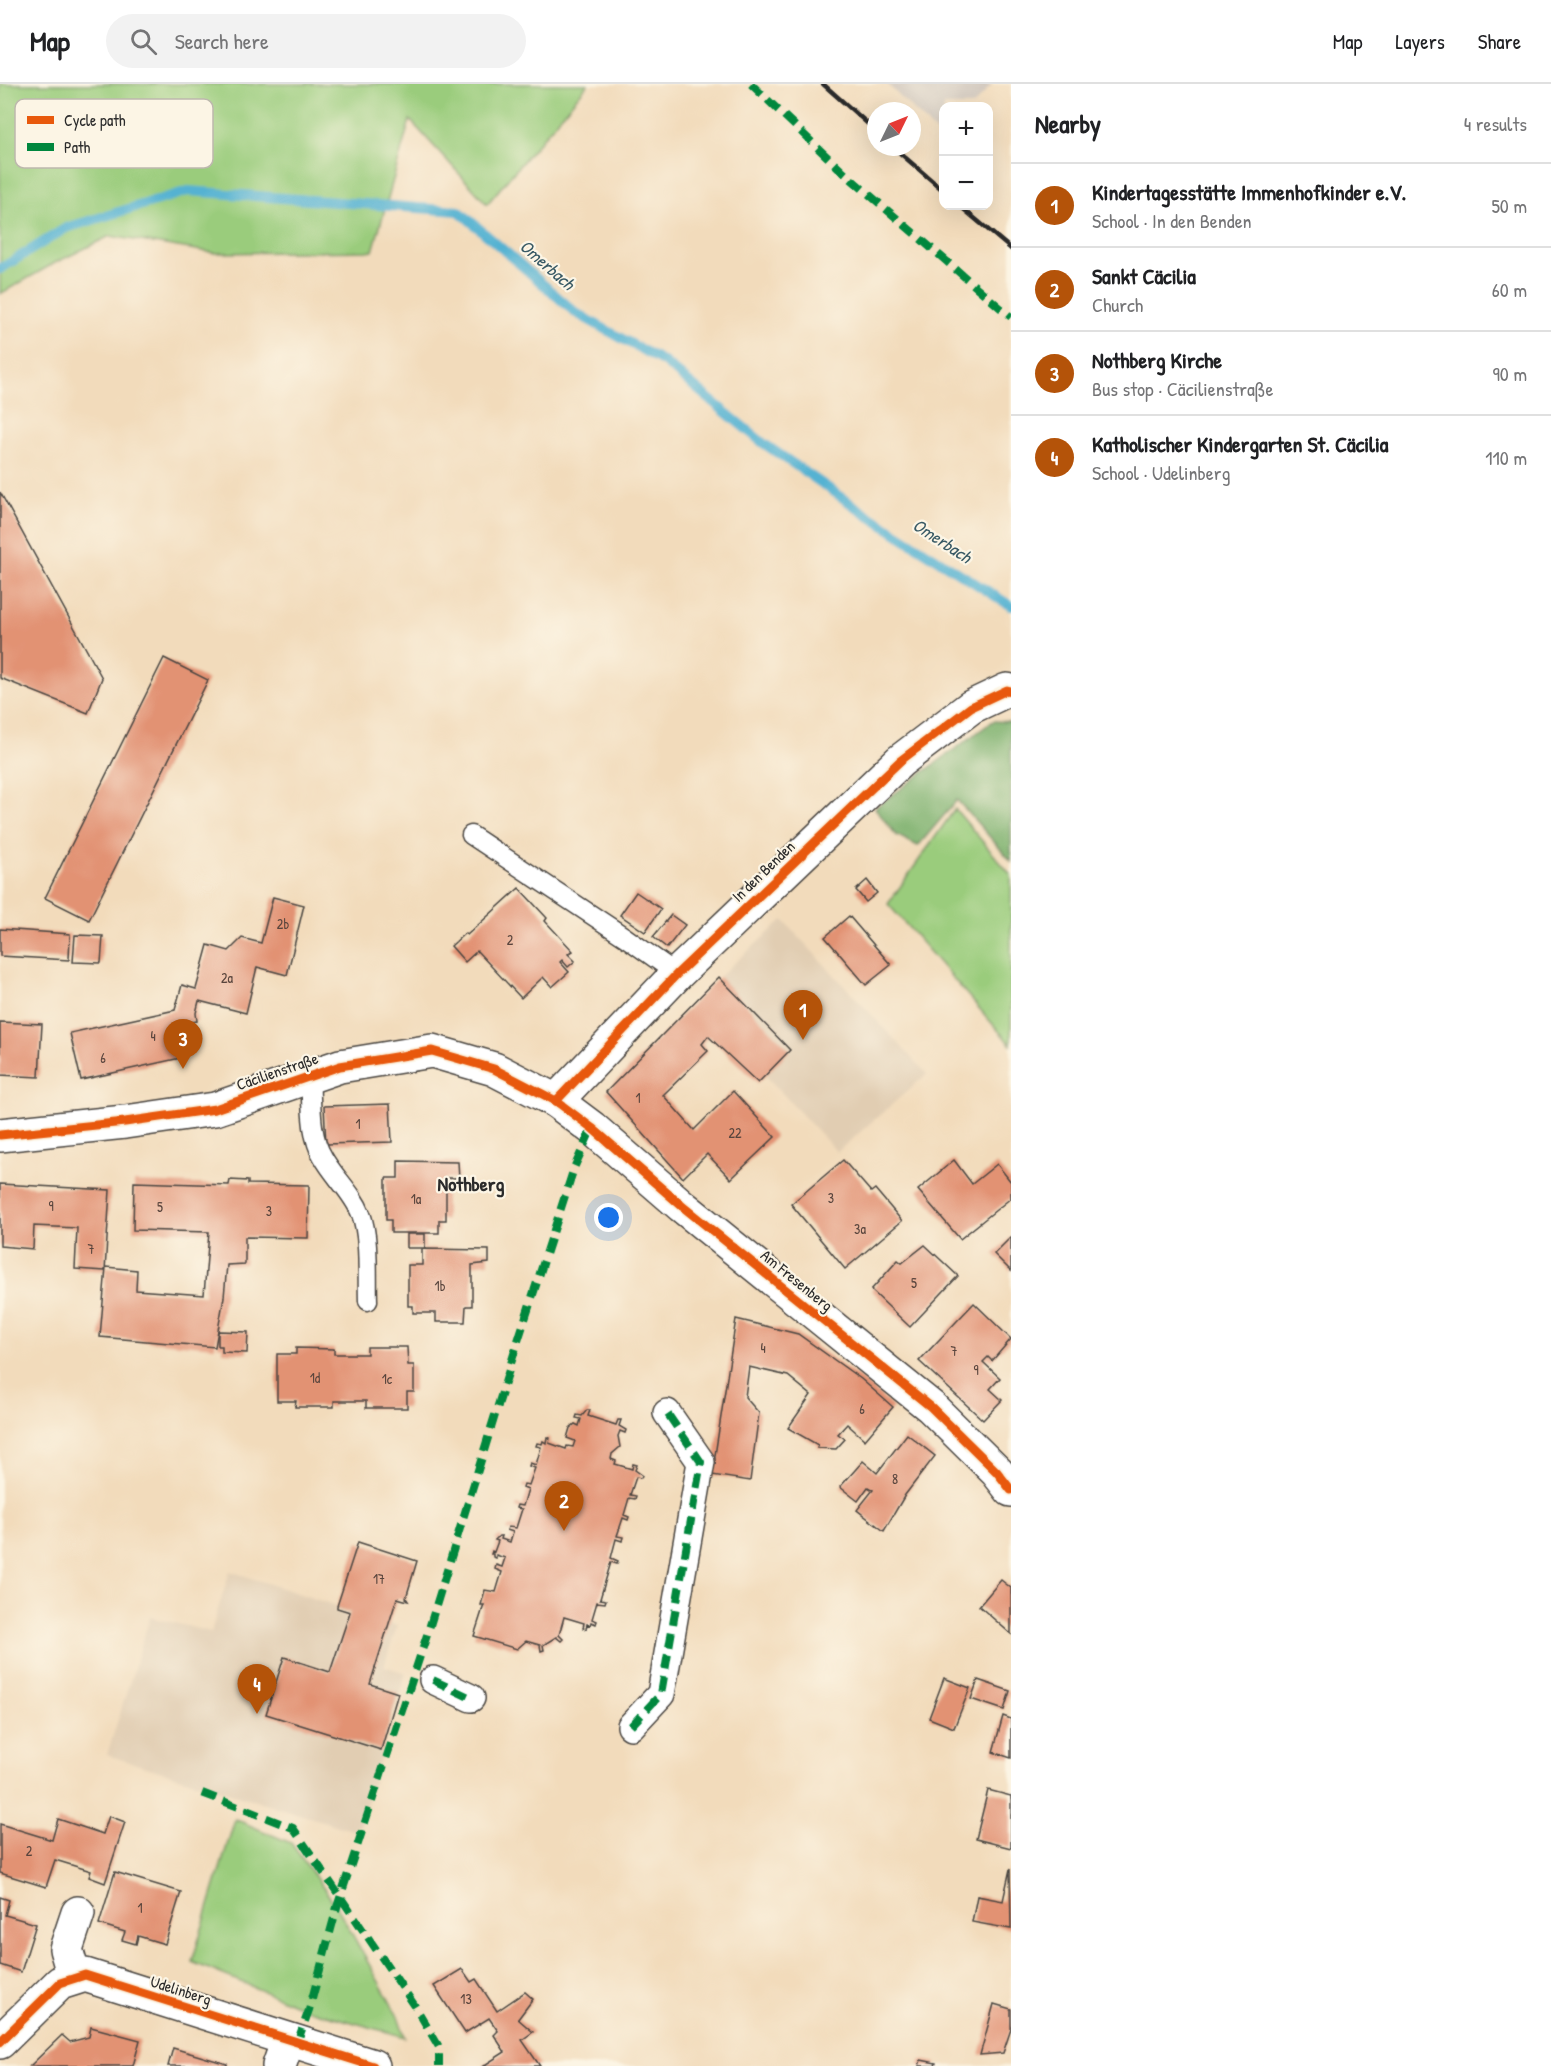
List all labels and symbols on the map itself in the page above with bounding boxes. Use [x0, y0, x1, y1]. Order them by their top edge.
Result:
legend [15, 99, 213, 168]
north arrow [867, 102, 921, 156]
text: Cycle path [64, 109, 126, 131]
text: Path [64, 136, 90, 158]
water label: Omerbach [514, 234, 581, 296]
water label: Omerbach [908, 512, 978, 570]
street label: In den Benden [727, 835, 799, 907]
house number: 2b [277, 914, 289, 933]
house number: 2 [507, 930, 514, 949]
house number: 2a [221, 968, 234, 987]
pin: 1 [784, 990, 822, 1040]
pin: 3 [164, 1020, 202, 1069]
house number: 4 [150, 1026, 156, 1045]
street label: Cäcilienstraße [233, 1047, 321, 1095]
house number: 6 [100, 1048, 106, 1067]
house number: 1 [635, 1088, 641, 1107]
house number: 1 [355, 1114, 361, 1133]
house number: 22 [728, 1123, 742, 1142]
district label: Nothberg [438, 1170, 504, 1198]
house number: 3 [828, 1188, 834, 1207]
house number: 1a [411, 1189, 422, 1208]
house number: 9 [48, 1196, 54, 1215]
house number: 5 [157, 1197, 163, 1216]
house number: 3 [266, 1201, 272, 1220]
your location [594, 1203, 623, 1232]
house number: 3a [854, 1219, 866, 1238]
house number: 7 [88, 1239, 95, 1258]
street label: Am Fresenberg [756, 1244, 838, 1316]
house number: 5 [911, 1273, 917, 1292]
house number: 1b [435, 1276, 446, 1295]
house number: 4 [760, 1338, 766, 1357]
house number: 7 [951, 1341, 958, 1360]
house number: 9 [973, 1360, 979, 1379]
house number: 1d [310, 1368, 321, 1387]
house number: 1c [382, 1369, 393, 1388]
house number: 6 [859, 1399, 865, 1418]
house number: 8 [892, 1469, 898, 1488]
pin: 2 [544, 1482, 584, 1531]
house number: 17 [373, 1569, 385, 1588]
pin: 4 [238, 1664, 276, 1714]
house number: 2 [26, 1841, 33, 1860]
house number: 1 [137, 1898, 143, 1917]
street label: Udelinberg [148, 1970, 214, 2010]
house number: 13 [460, 1989, 472, 2008]

